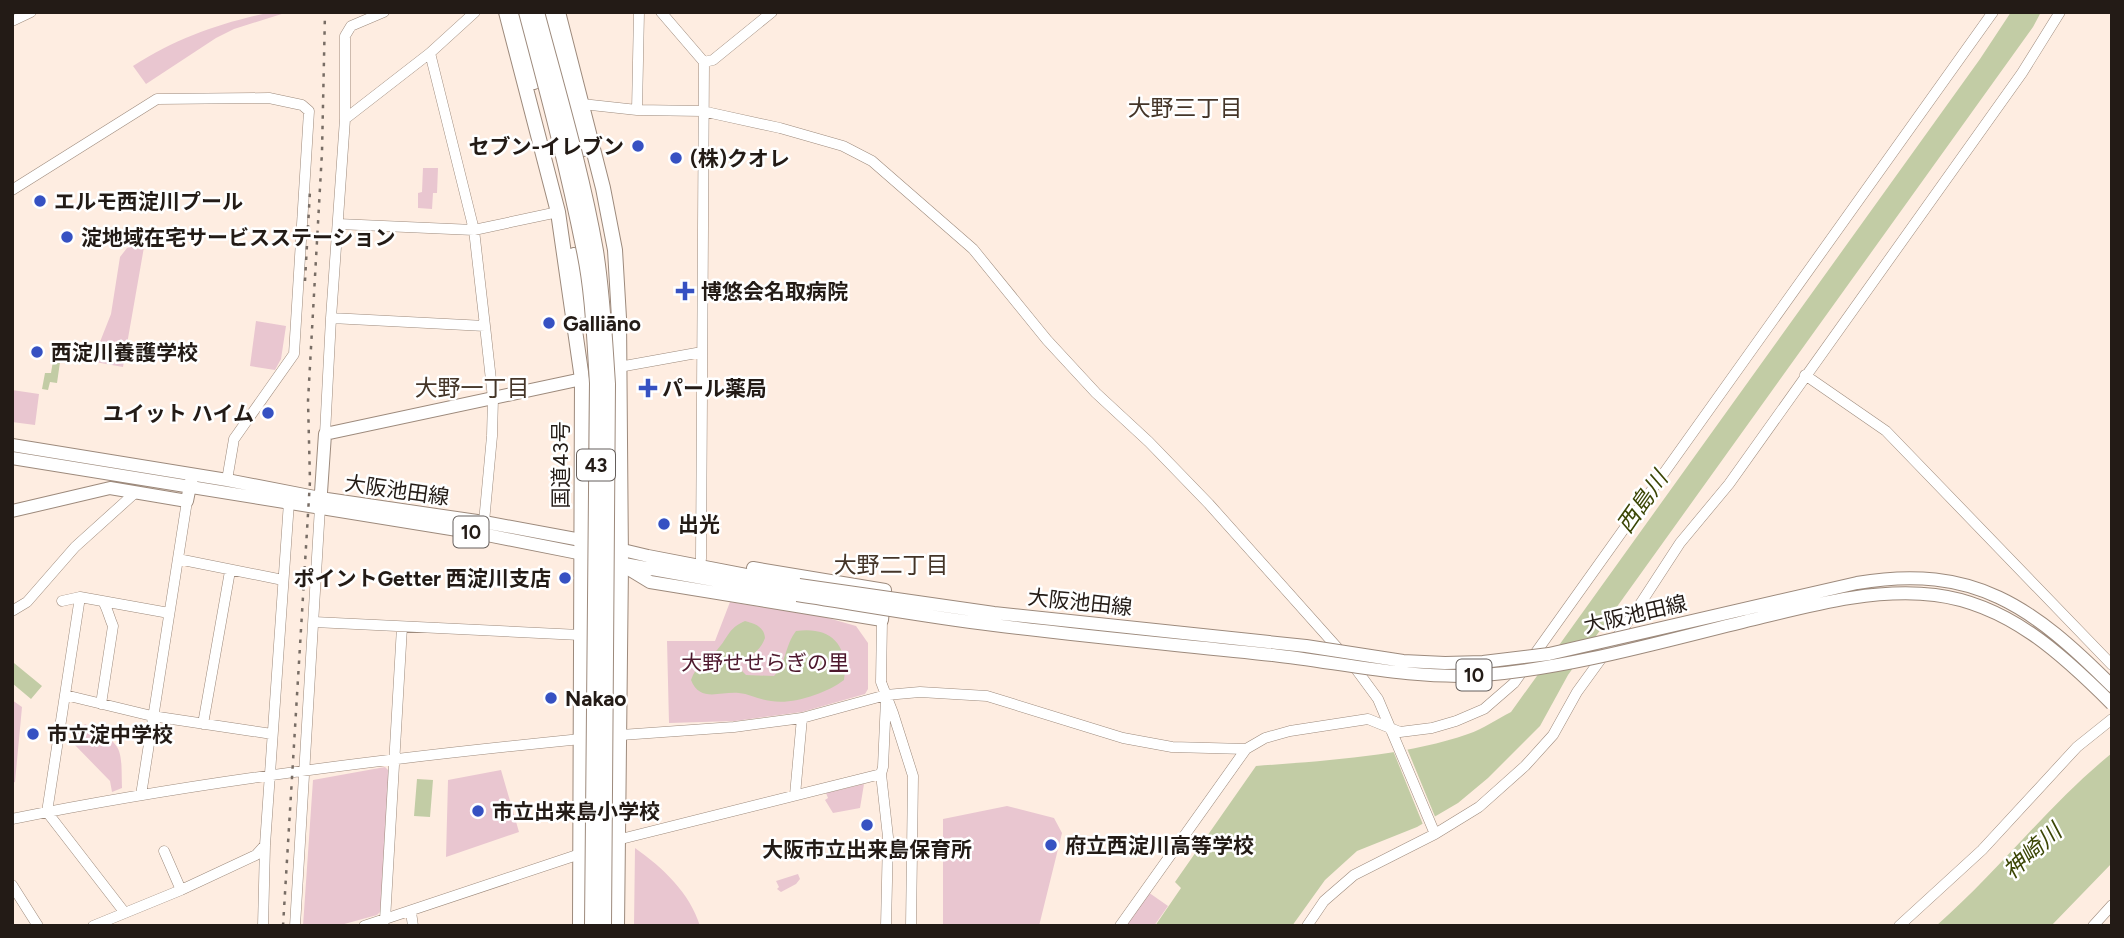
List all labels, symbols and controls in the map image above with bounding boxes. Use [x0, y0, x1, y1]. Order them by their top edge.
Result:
district label: 大野三丁目 [1128, 94, 1243, 122]
place label: セブン-イレブン [468, 134, 624, 159]
marker: セブン-イレブン [630, 138, 646, 154]
place label: (株)クオレ [690, 146, 790, 171]
marker: (株)クオレ [668, 150, 684, 166]
place label: エルモ西淀川プール [54, 189, 243, 214]
marker: エルモ西淀川プール [32, 193, 48, 209]
place label: 淀地域在宅サービスステーション [81, 225, 396, 250]
marker: 淀地域在宅サービスステーション [59, 229, 75, 245]
place label: 博悠会名取病院 [701, 279, 848, 304]
marker: 博悠会名取病院 [675, 281, 695, 301]
place label: Galliāno [563, 311, 641, 336]
marker: Galliāno [541, 315, 557, 331]
place label: 西淀川養護学校 [51, 340, 198, 365]
marker: 西淀川養護学校 [29, 344, 45, 360]
district label: 大野一丁目 [415, 374, 530, 402]
place label: パール薬局 [662, 376, 767, 401]
marker: パール薬局 [640, 380, 656, 396]
place label: ユイット ハイム [103, 401, 254, 426]
marker: ユイット ハイム [260, 405, 276, 421]
street label: 国道43号 [548, 421, 573, 509]
road number: 43 [577, 450, 615, 480]
water label: 西島川 [1611, 463, 1675, 538]
street label: 大阪池田線 [343, 470, 451, 510]
place label: 出光 [678, 512, 720, 537]
road number: 10 [454, 516, 489, 548]
marker: 出光 [656, 516, 672, 532]
district label: 大野二丁目 [834, 551, 949, 579]
place label: ポイントGetter 西淀川支店 [293, 566, 551, 591]
marker: ポイントGetter 西淀川支店 [557, 570, 573, 586]
street label: 大阪池田線 [1026, 584, 1134, 620]
street label: 大阪池田線 [1581, 590, 1689, 638]
park label: 大野せせらぎの里 [681, 650, 849, 675]
road number: 10 [1456, 660, 1492, 690]
place label: Nakao [565, 686, 627, 711]
marker: Nakao [543, 690, 559, 706]
place label: 市立淀中学校 [47, 722, 173, 747]
marker: 市立淀中学校 [25, 726, 41, 742]
place label: 市立出来島小学校 [492, 799, 660, 824]
marker: 市立出来島小学校 [470, 803, 486, 819]
water label: 神崎川 [1997, 816, 2069, 884]
marker: 大阪市立出来島保育所 [859, 817, 875, 833]
place label: 府立西淀川高等学校 [1065, 833, 1254, 858]
place label: 大阪市立出来島保育所 [762, 837, 972, 862]
marker: 府立西淀川高等学校 [1043, 837, 1059, 853]

